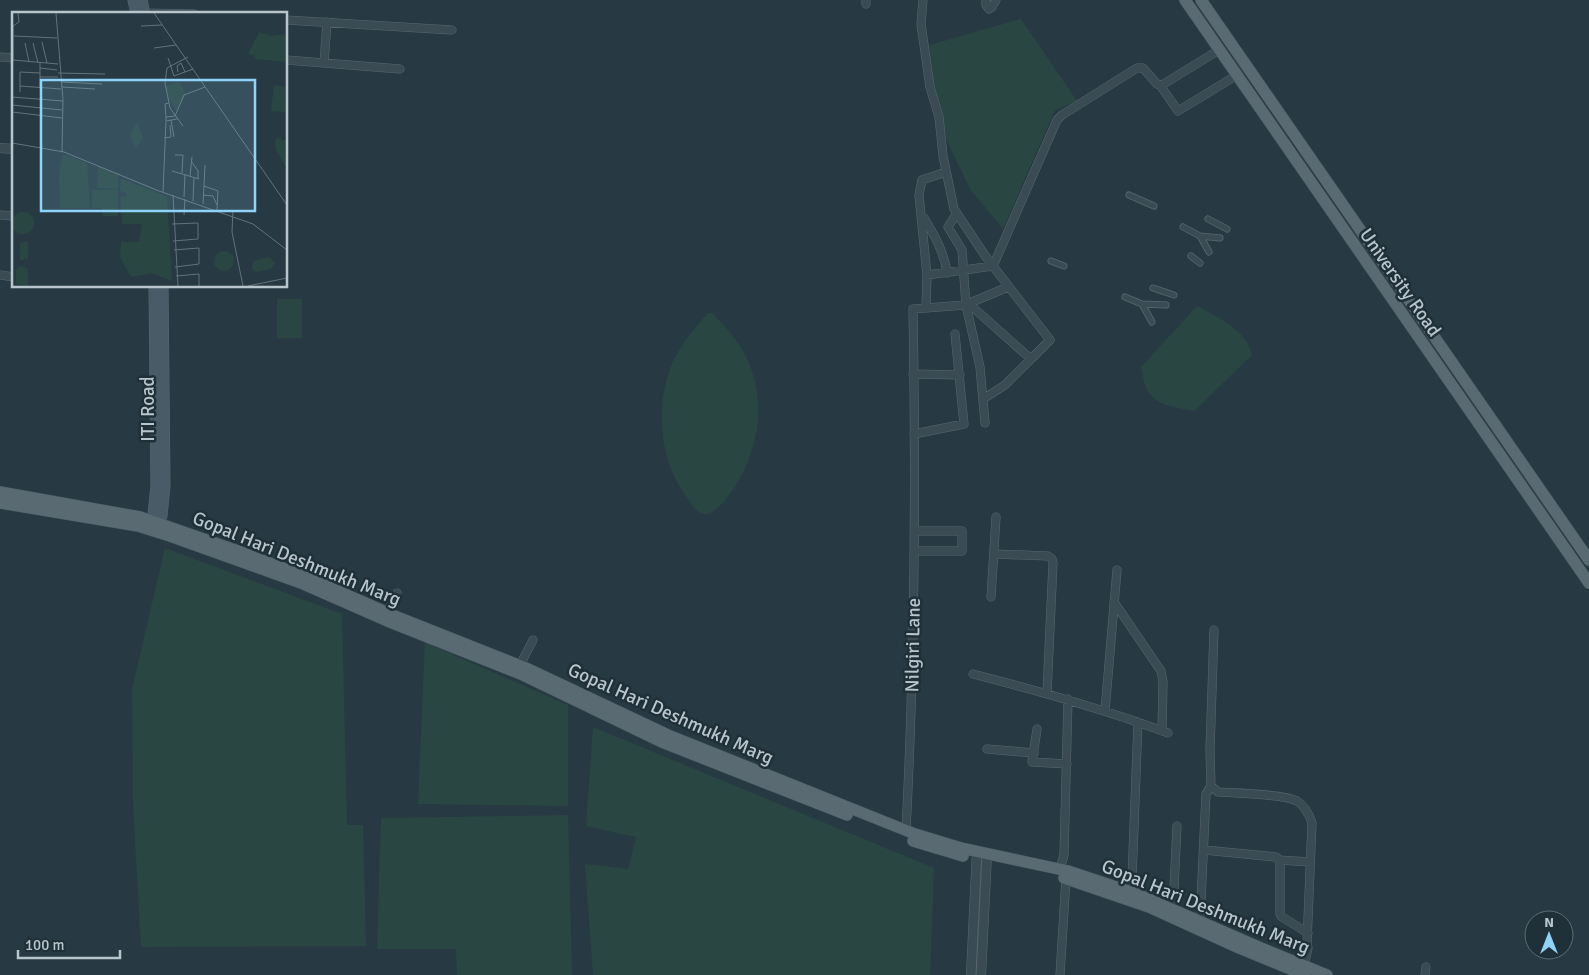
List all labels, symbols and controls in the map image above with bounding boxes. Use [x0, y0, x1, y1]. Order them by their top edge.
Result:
inset map [12, 12, 288, 288]
street label: University Road [1354, 224, 1446, 341]
street label: ITI Road [136, 376, 160, 442]
street label: Gopal Hari Deshmukh Marg [189, 506, 404, 612]
street label: Nilgiri Lane [900, 598, 926, 692]
street label: Gopal Hari Deshmukh Marg [564, 658, 777, 770]
street label: Gopal Hari Deshmukh Marg [1098, 854, 1313, 960]
north arrow [1524, 910, 1574, 960]
text: N [1544, 914, 1554, 931]
scale bar [18, 928, 120, 960]
text: 100 m [25, 936, 65, 954]

